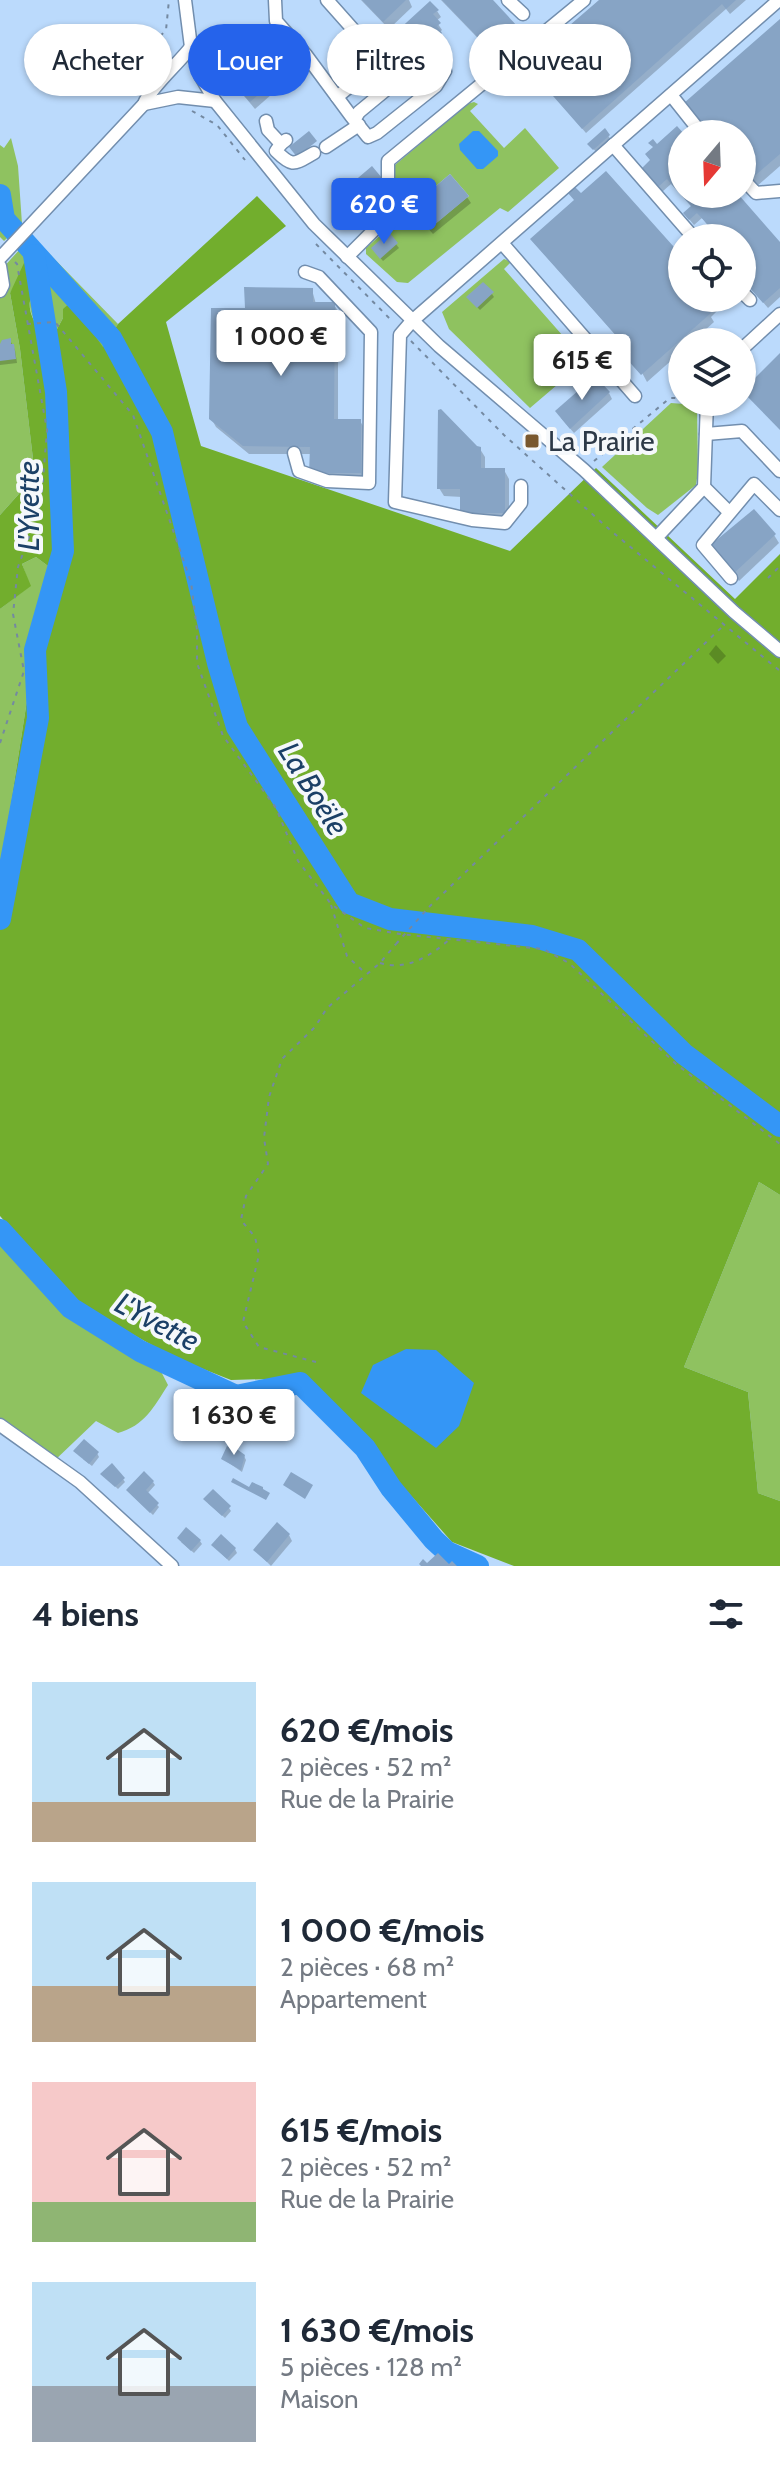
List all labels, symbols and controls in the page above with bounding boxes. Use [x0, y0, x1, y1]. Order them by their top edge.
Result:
chip: Acheter [24, 24, 172, 96]
chip: Louer [188, 24, 311, 96]
chip: Filtres [327, 24, 453, 96]
chip: Nouveau [469, 24, 631, 96]
north arrow [668, 120, 756, 208]
map controls [668, 120, 756, 416]
pin: 620 € [328, 178, 440, 246]
text: 620 € [349, 188, 419, 220]
button: locate [668, 224, 756, 312]
pin: 1 000 € [207, 310, 355, 378]
text: 1 000 € [234, 320, 328, 352]
button: layers [668, 328, 756, 416]
pin: 615 € [526, 334, 638, 402]
text: 615 € [552, 344, 612, 376]
place label: La Prairie [548, 424, 655, 458]
marker: La Prairie [523, 432, 541, 450]
water label: L'Yvette [10, 461, 47, 551]
water label: La Boële [270, 735, 357, 842]
water label: L'Yvette [109, 1284, 206, 1359]
pin: 1 630 € [160, 1389, 308, 1457]
text: 1 630 € [192, 1399, 276, 1431]
icon: filters [704, 1592, 748, 1636]
text: 4 biens [32, 1593, 139, 1635]
text: 620 €/mois [280, 1709, 453, 1751]
icon: home [96, 1714, 192, 1810]
text: 2 pièces · 52 m² [280, 1751, 451, 1783]
text: Rue de la Prairie [280, 1783, 454, 1815]
text: 1 000 €/mois [280, 1909, 484, 1951]
icon: home [96, 1914, 192, 2010]
text: 2 pièces · 68 m² [280, 1951, 454, 1983]
text: Appartement [280, 1983, 427, 2015]
text: 615 €/mois [280, 2109, 442, 2151]
icon: home [96, 2114, 192, 2210]
text: 2 pièces · 52 m² [280, 2151, 451, 2183]
text: Rue de la Prairie [280, 2183, 454, 2215]
text: 1 630 €/mois [280, 2309, 474, 2351]
icon: home [96, 2314, 192, 2410]
text: 5 pièces · 128 m² [280, 2351, 462, 2383]
text: Maison [280, 2383, 359, 2415]

